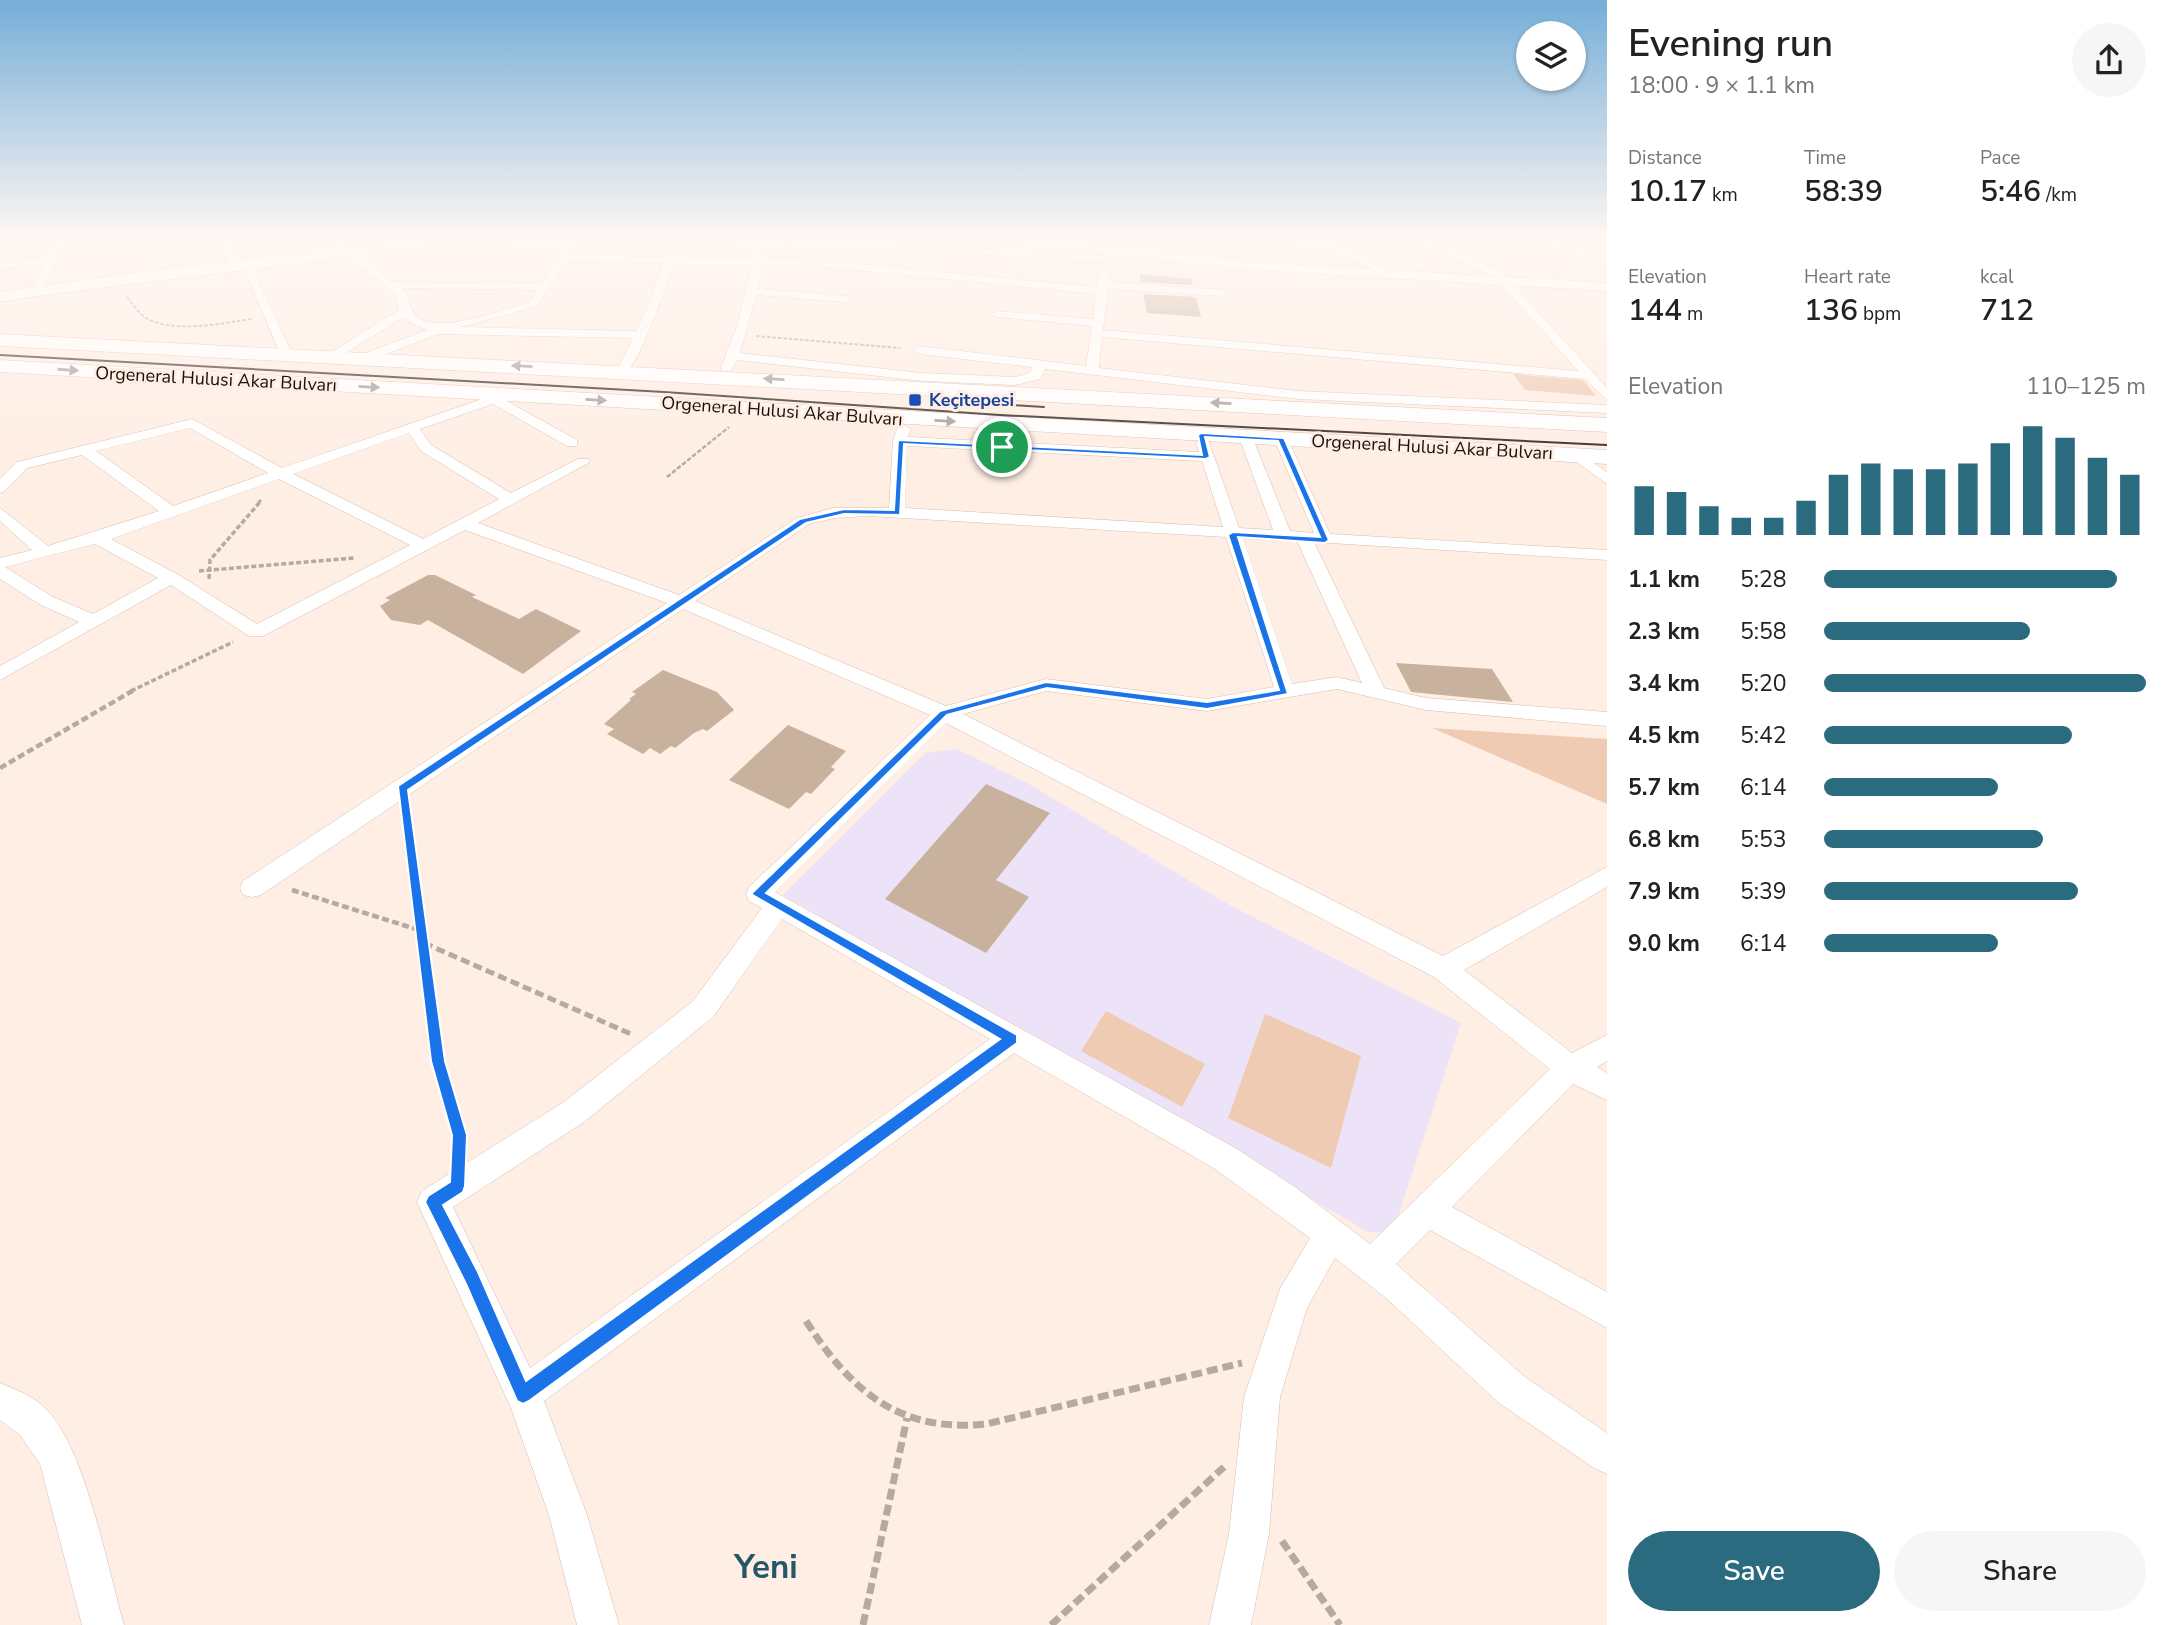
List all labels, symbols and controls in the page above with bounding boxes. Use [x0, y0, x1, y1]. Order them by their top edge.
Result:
text: Evening run [1628, 18, 1833, 69]
map controls [1516, 21, 1586, 91]
button: layers [1516, 21, 1586, 91]
button: share [2072, 23, 2146, 97]
text: 18:00 · 9 × 1.1 km [1628, 70, 1815, 101]
text: Distance [1628, 145, 1702, 171]
text: Time [1804, 145, 1846, 171]
text: Pace [1980, 145, 2020, 171]
text: 10.17 [1628, 171, 1707, 212]
text: 58:39 [1804, 171, 1883, 212]
text: 5:46 [1980, 171, 2041, 212]
text: km [1707, 182, 1738, 208]
text: /km [2041, 182, 2077, 208]
text: Elevation [1628, 264, 1707, 290]
text: Heart rate [1804, 264, 1891, 290]
text: kcal [1980, 264, 2014, 290]
text: 144 [1628, 290, 1682, 331]
text: 136 [1804, 290, 1858, 331]
text: 712 [1980, 290, 2034, 331]
text: m [1682, 301, 1703, 327]
text: bpm [1858, 301, 1901, 327]
one-way arrow [511, 360, 533, 371]
street label: Orgeneral Hulusi Akar Bulvarı [95, 361, 337, 397]
one-way arrow [57, 365, 79, 376]
text: Elevation [1628, 371, 1723, 402]
text: 110–125 m [2026, 371, 2146, 402]
one-way arrow [762, 373, 784, 384]
one-way arrow [358, 382, 380, 393]
place label: Keçitepesi [929, 388, 1014, 412]
street label: Orgeneral Hulusi Akar Bulvarı [661, 391, 903, 431]
marker: Keçitepesi [907, 392, 923, 408]
one-way arrow [585, 395, 607, 406]
one-way arrow [1210, 398, 1232, 409]
one-way arrow [934, 416, 956, 427]
pin [972, 417, 1032, 477]
icon: arrive [983, 428, 1021, 466]
street label: Orgeneral Hulusi Akar Bulvarı [1311, 429, 1553, 465]
text: 1.1 km [1628, 564, 1700, 595]
text: 5:28 [1740, 564, 1787, 595]
text: 2.3 km [1628, 616, 1700, 647]
text: 5:58 [1740, 616, 1787, 647]
text: 3.4 km [1628, 668, 1700, 699]
text: 5:20 [1740, 668, 1787, 699]
text: 4.5 km [1628, 720, 1700, 751]
text: 5:42 [1740, 720, 1787, 751]
text: 5.7 km [1628, 772, 1700, 803]
text: 6:14 [1740, 772, 1787, 803]
text: 6.8 km [1628, 824, 1700, 855]
text: 5:53 [1740, 824, 1787, 855]
text: 7.9 km [1628, 876, 1700, 907]
text: 5:39 [1740, 876, 1787, 907]
text: 9.0 km [1628, 928, 1700, 959]
text: 6:14 [1740, 928, 1787, 959]
button: Save [1628, 1531, 1880, 1611]
button: Share [1894, 1531, 2146, 1611]
district label: Yeni [733, 1545, 798, 1590]

